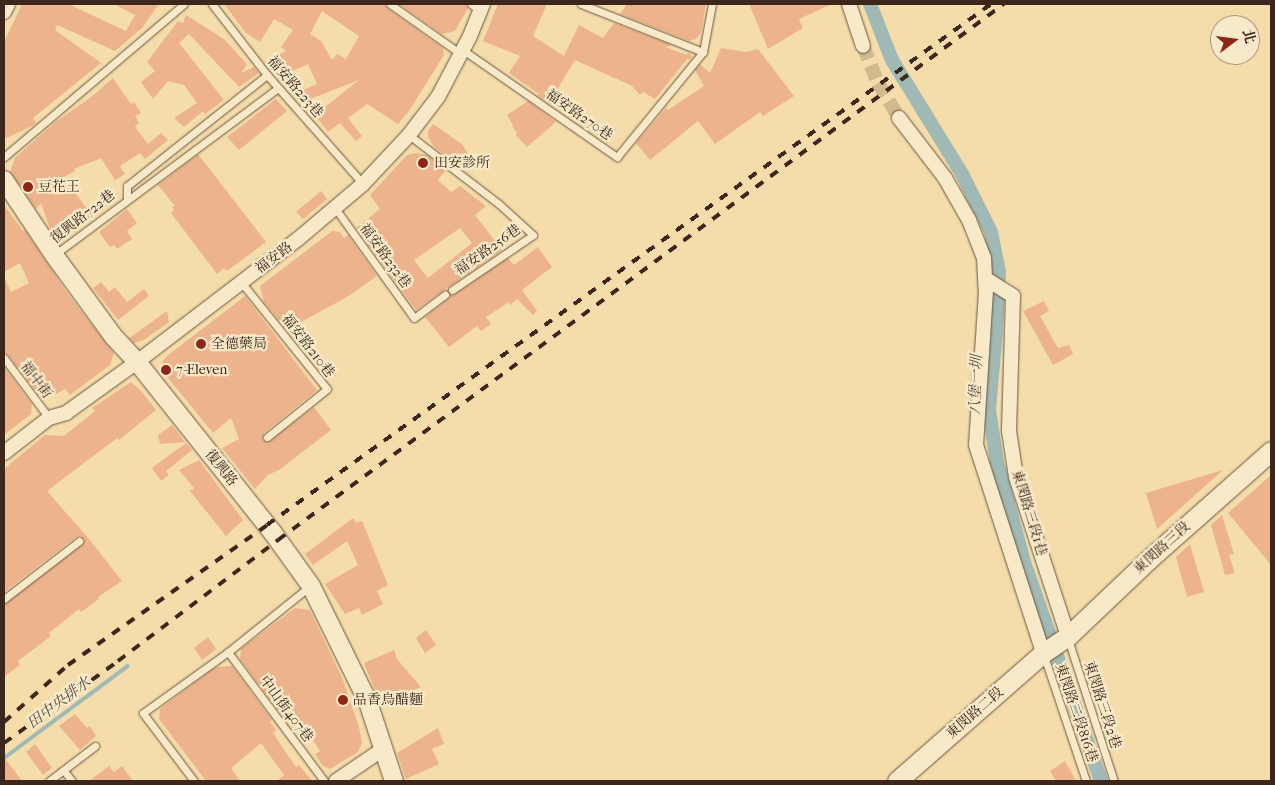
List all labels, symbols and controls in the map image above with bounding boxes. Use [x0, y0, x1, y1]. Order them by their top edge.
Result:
north arrow [1210, 15, 1260, 65]
text: 北 [1239, 27, 1259, 45]
street label: 福安路223巷 [264, 53, 326, 121]
street label: 福安路270巷 [542, 86, 616, 144]
place label: 田安診所 [434, 155, 490, 171]
marker: 田安診所 [416, 156, 430, 170]
place label: 豆花王 [38, 179, 80, 195]
marker: 豆花王 [22, 181, 34, 193]
street label: 復興路722巷 [47, 187, 119, 247]
street label: 福安路232巷 [356, 220, 414, 292]
street label: 福安路256巷 [452, 221, 524, 279]
street label: 福安路 [252, 239, 296, 277]
street label: 福安路210巷 [278, 311, 338, 381]
place label: 全德藥局 [211, 336, 267, 352]
marker: 全德藥局 [195, 338, 207, 350]
water label: 八堡一圳 [966, 355, 986, 415]
street label: 福中街 [17, 358, 55, 402]
place label: 7-Eleven [176, 362, 227, 378]
marker: 7-Eleven [160, 364, 172, 376]
street label: 復興路 [201, 446, 241, 490]
street label: 東閔路三段1巷 [1008, 468, 1050, 558]
street label: 東閔路三段 [1130, 518, 1194, 578]
street label: 東閔路三段2巷 [1080, 659, 1124, 751]
street label: 東閔路二段816巷 [1051, 661, 1101, 765]
water label: 田中央排水 [24, 673, 94, 733]
street label: 中山街407巷 [256, 673, 316, 745]
street label: 東閔路二段 [943, 684, 1007, 742]
place label: 品香烏醋麵 [353, 692, 423, 708]
marker: 品香烏醋麵 [337, 694, 349, 706]

